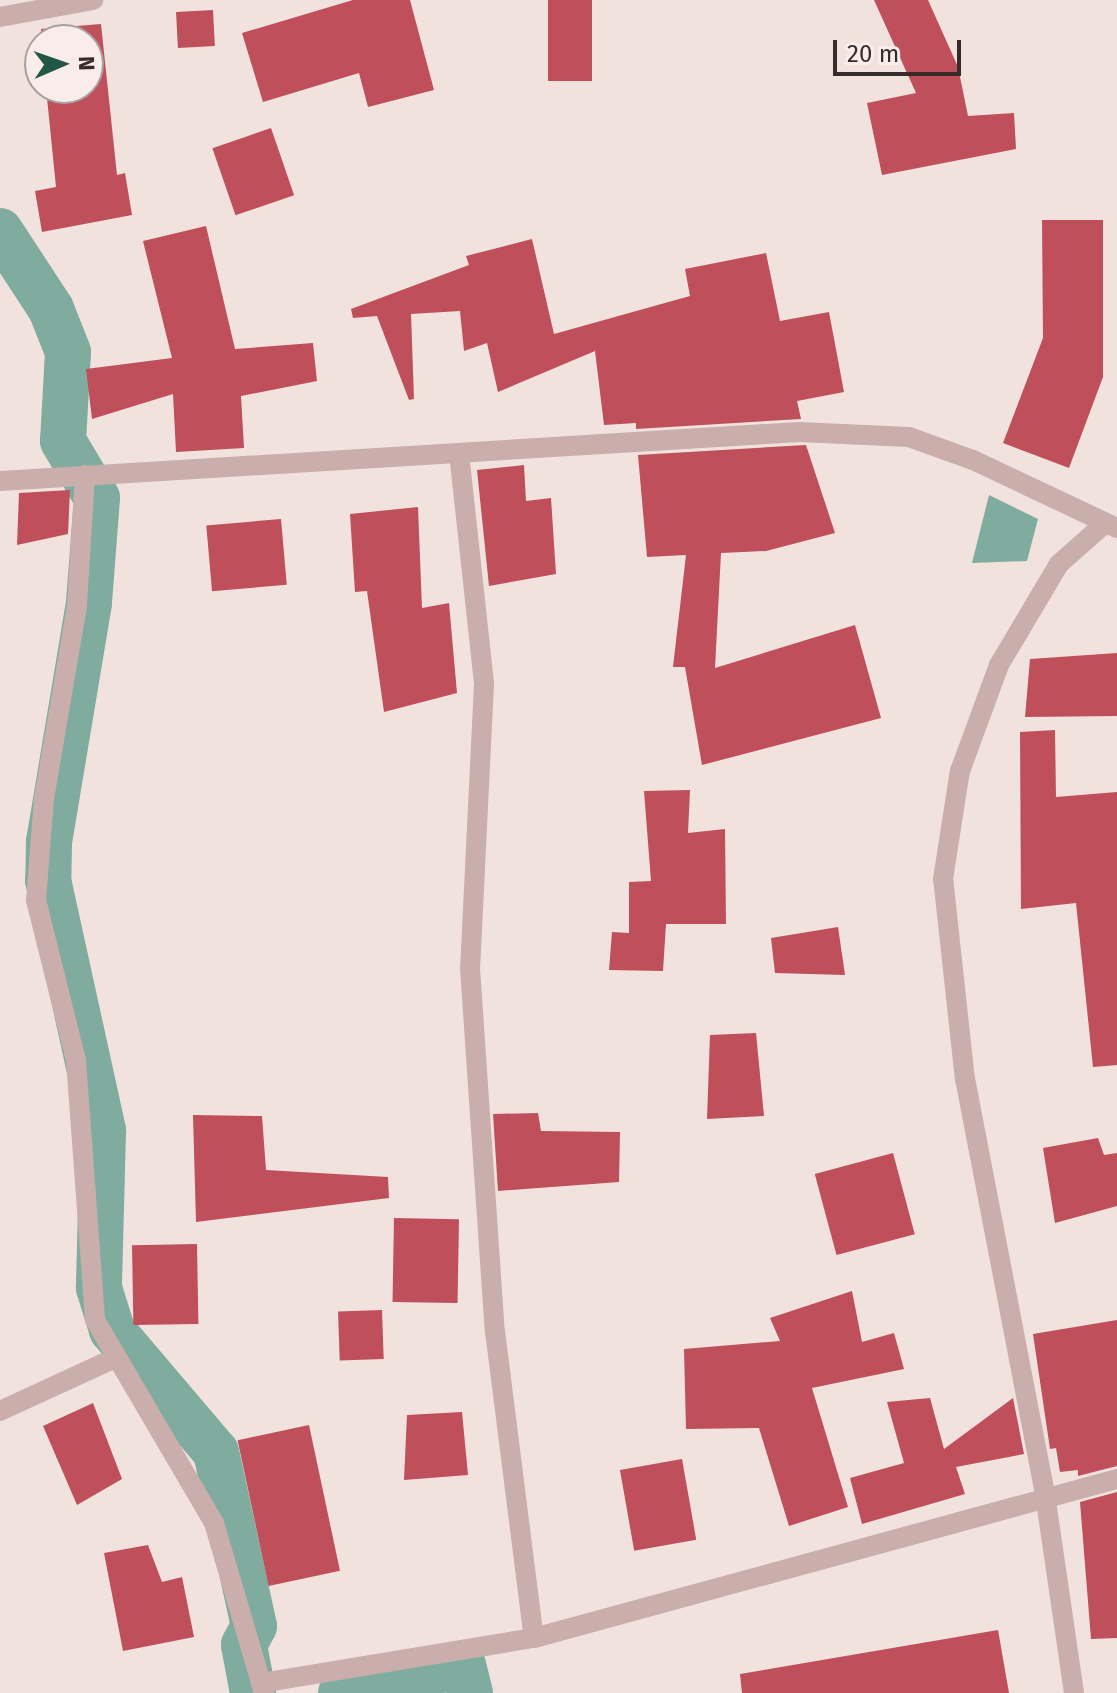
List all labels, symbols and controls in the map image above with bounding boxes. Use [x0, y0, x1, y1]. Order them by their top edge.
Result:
north arrow [24, 24, 104, 104]
scale bar [837, 24, 965, 74]
text: 20 m [847, 40, 899, 68]
text: N [73, 55, 100, 71]

